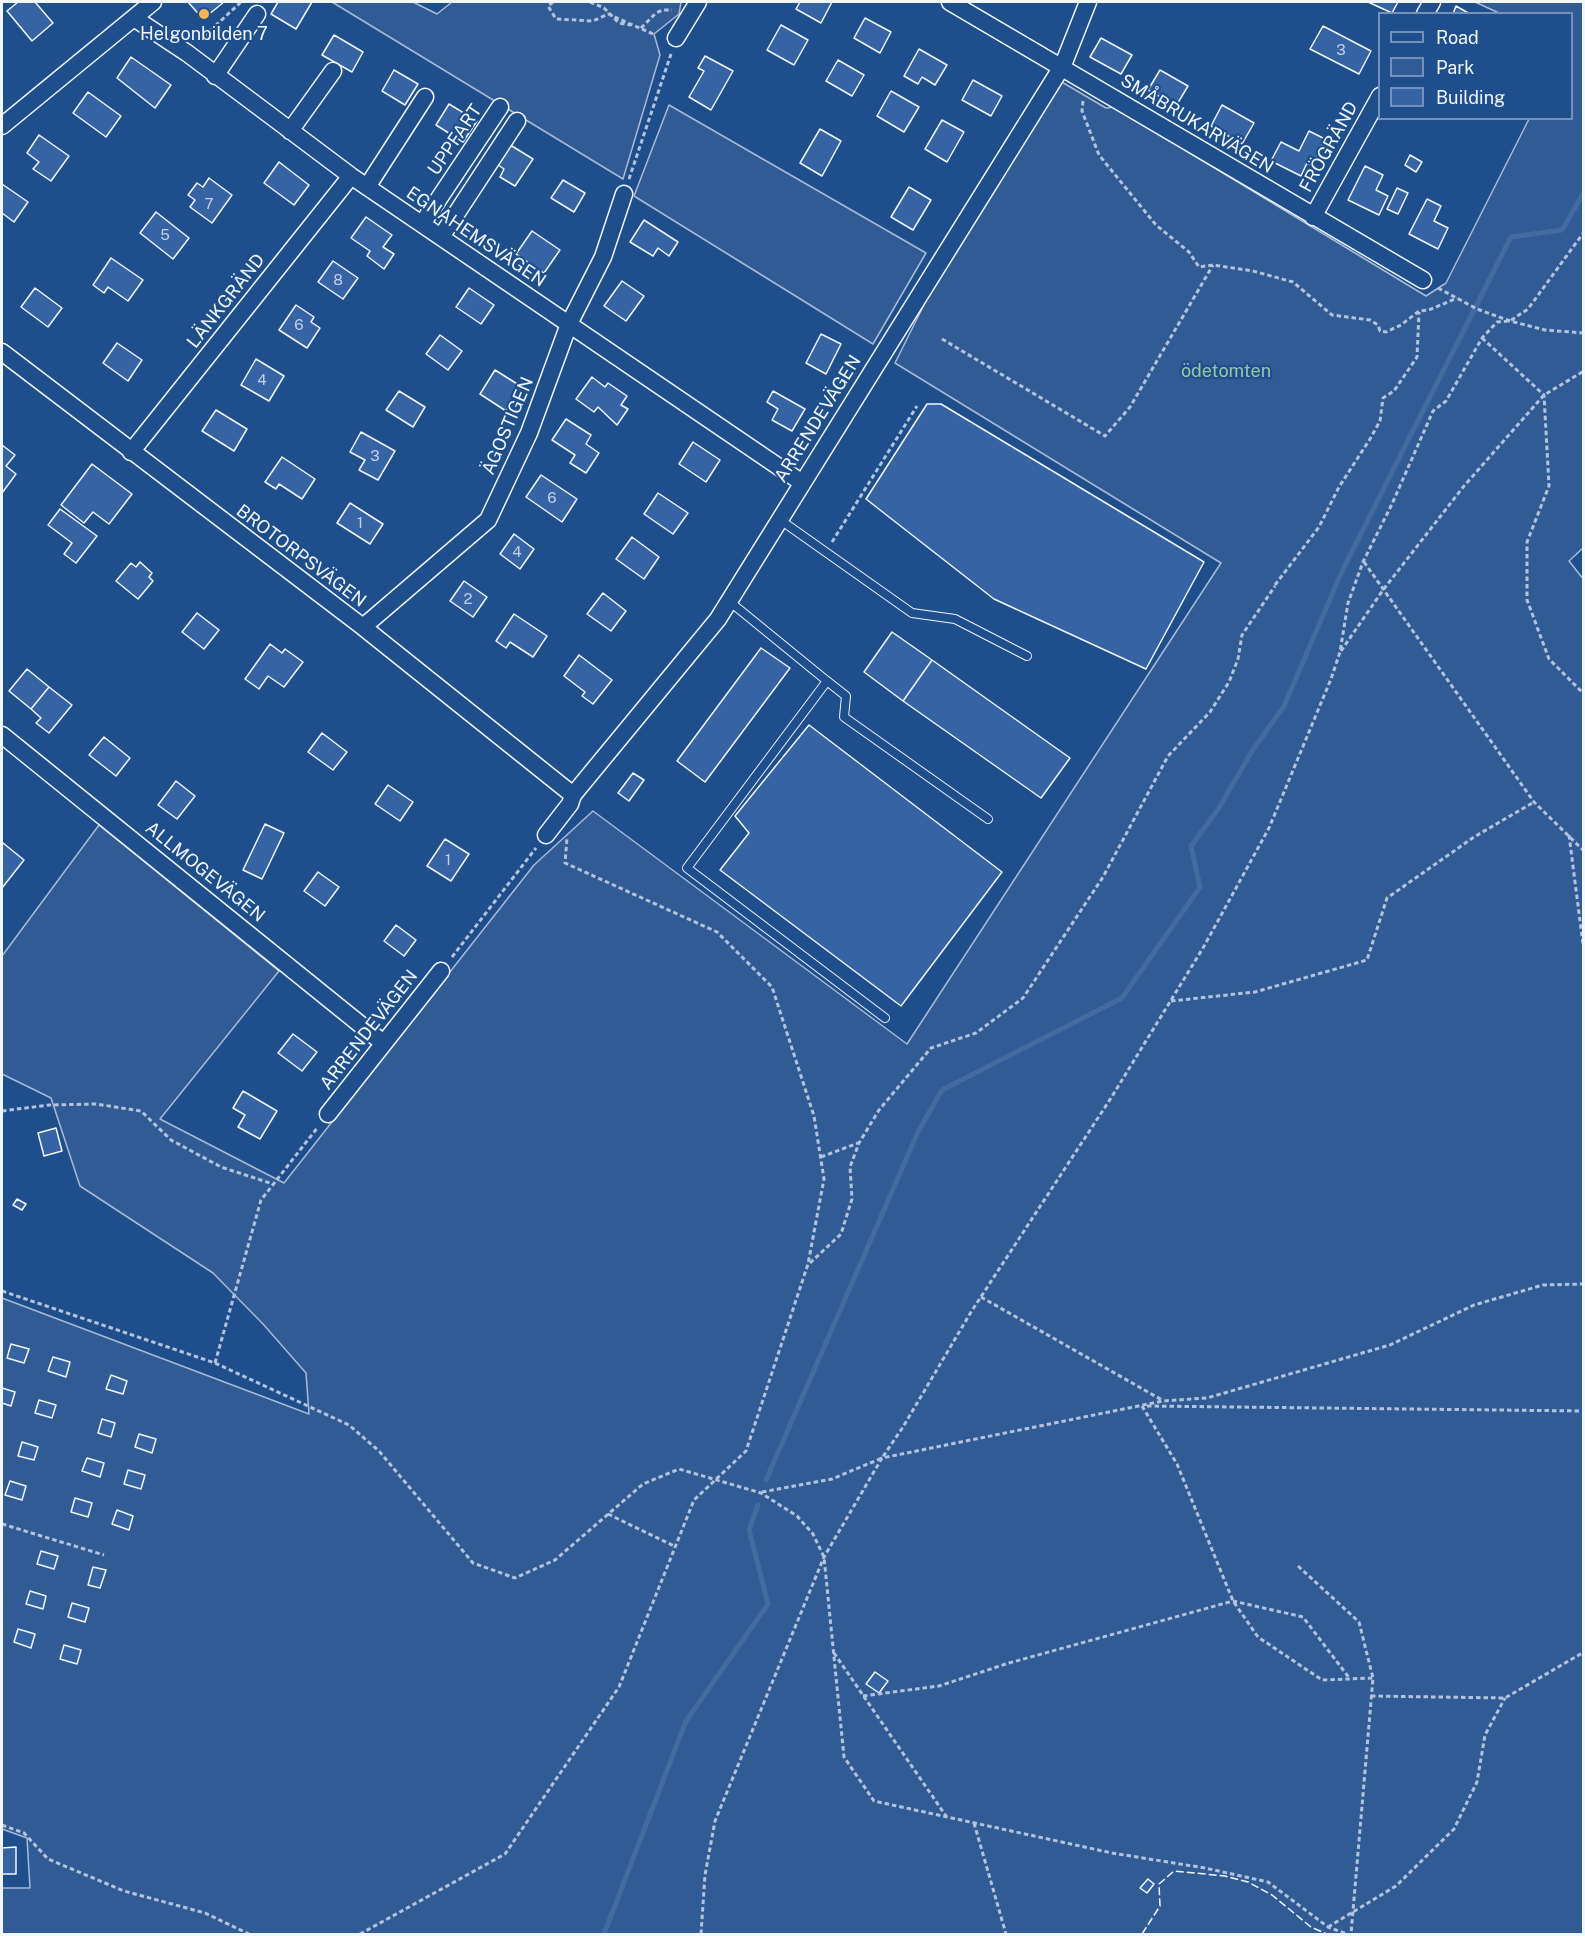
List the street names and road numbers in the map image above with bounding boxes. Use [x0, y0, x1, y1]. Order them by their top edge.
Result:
street label: SMÅBRUKARVÄGEN [1117, 70, 1277, 178]
street label: FRÖGRÄND [1295, 98, 1363, 196]
street label: UPPFART [424, 101, 486, 179]
street label: EGNAHEMSVÄGEN [402, 182, 550, 292]
street label: LÄNKGRÄND [183, 250, 269, 352]
street label: ARRENDEVÄGEN [770, 351, 866, 487]
street label: ÄGOSTIGEN [478, 374, 538, 478]
street label: BROTORPSVÄGEN [232, 500, 370, 612]
street label: ALLMOGEVÄGEN [141, 817, 269, 927]
street label: ARRENDEVÄGEN [316, 966, 422, 1094]

